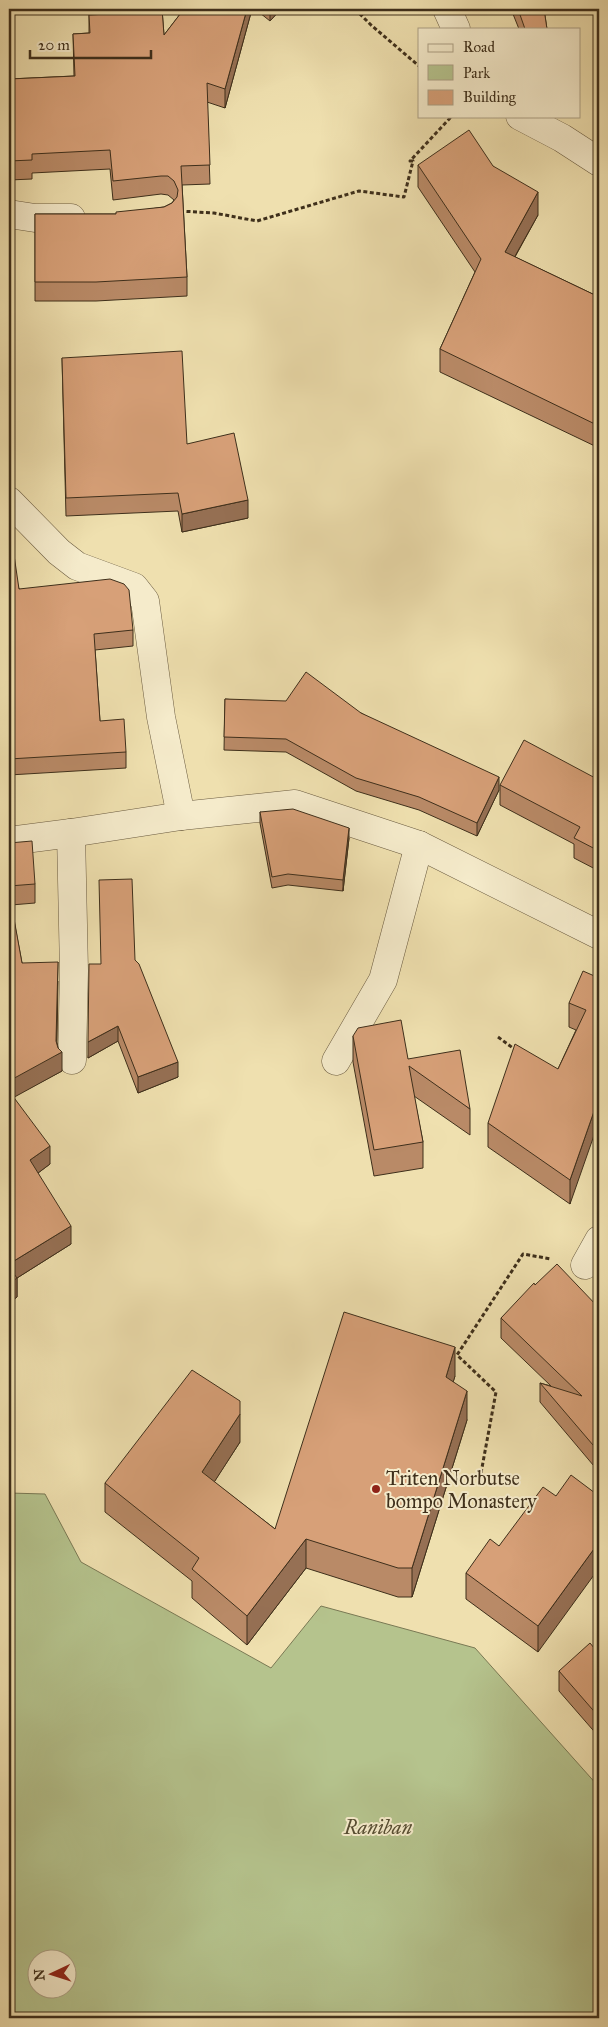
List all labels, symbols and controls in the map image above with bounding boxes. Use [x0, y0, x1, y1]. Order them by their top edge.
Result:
scale bar [30, 28, 151, 60]
legend [418, 28, 580, 118]
text: 20 m [38, 36, 70, 54]
text: Road [463, 38, 495, 56]
text: Park [463, 64, 490, 82]
text: Building [463, 88, 517, 106]
place label: Triten Norbutse bompo Monastery [386, 1466, 537, 1513]
marker: Triten Norbutse bompo Monastery [370, 1483, 382, 1495]
park label: Raniban [343, 1815, 413, 1839]
north arrow [28, 1950, 78, 2000]
text: N [31, 1968, 48, 1981]

